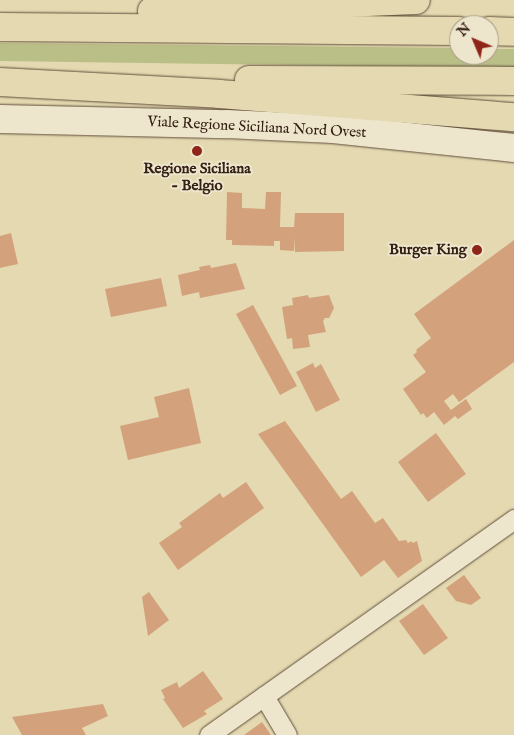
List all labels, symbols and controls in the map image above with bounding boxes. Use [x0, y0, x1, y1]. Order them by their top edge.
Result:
north arrow [449, 15, 499, 65]
text: N [453, 19, 475, 41]
street label: Viale Regione Siciliana Nord Ovest [147, 112, 367, 142]
marker: Regione Siciliana - Belgio [191, 145, 203, 157]
place label: Regione Siciliana - Belgio [143, 159, 251, 194]
place label: Burger King [389, 241, 467, 259]
marker: Burger King [471, 244, 483, 256]

